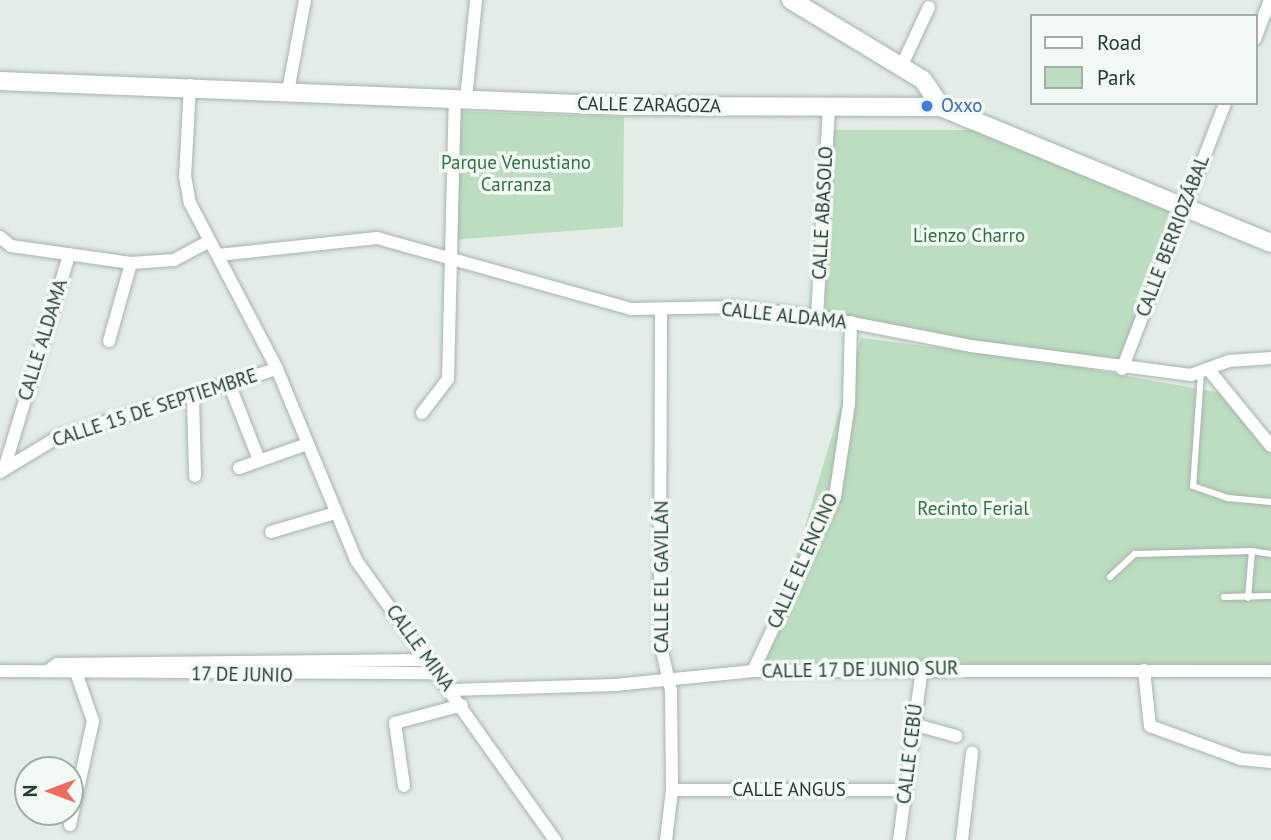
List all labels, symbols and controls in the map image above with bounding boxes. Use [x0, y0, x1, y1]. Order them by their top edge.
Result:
legend [1030, 14, 1257, 105]
text: Road [1097, 29, 1141, 56]
text: Park [1097, 64, 1136, 91]
street label: CALLE ZARAGOZA [577, 92, 721, 118]
place label: Oxxo [941, 95, 982, 117]
marker: Oxxo [919, 98, 935, 114]
street label: CALLE ABASOLO [808, 145, 838, 281]
park label: Parque Venustiano Carranza [441, 152, 591, 196]
street label: CALLE BERRIOZÁBAL [1132, 152, 1214, 320]
park label: Lienzo Charro [913, 225, 1025, 247]
street label: CALLE ALDAMA [14, 276, 72, 404]
street label: CALLE ALDAMA [720, 298, 848, 334]
street label: CALLE 15 DE SEPTIEMBRE [50, 364, 260, 452]
street label: CALLE EL ENCINO [763, 489, 843, 633]
park label: Recinto Ferial [917, 498, 1029, 520]
street label: CALLE EL GAVILÁN [651, 500, 673, 654]
street label: CALLE MINA [381, 601, 459, 695]
street label: CALLE 17 DE JUNIO SUR [761, 657, 959, 683]
street label: 17 DE JUNIO [190, 663, 294, 687]
street label: CALLE CEBÚ [893, 703, 927, 805]
north arrow [14, 756, 84, 826]
street label: CALLE ANGUS [732, 779, 846, 801]
text: N [18, 785, 42, 797]

